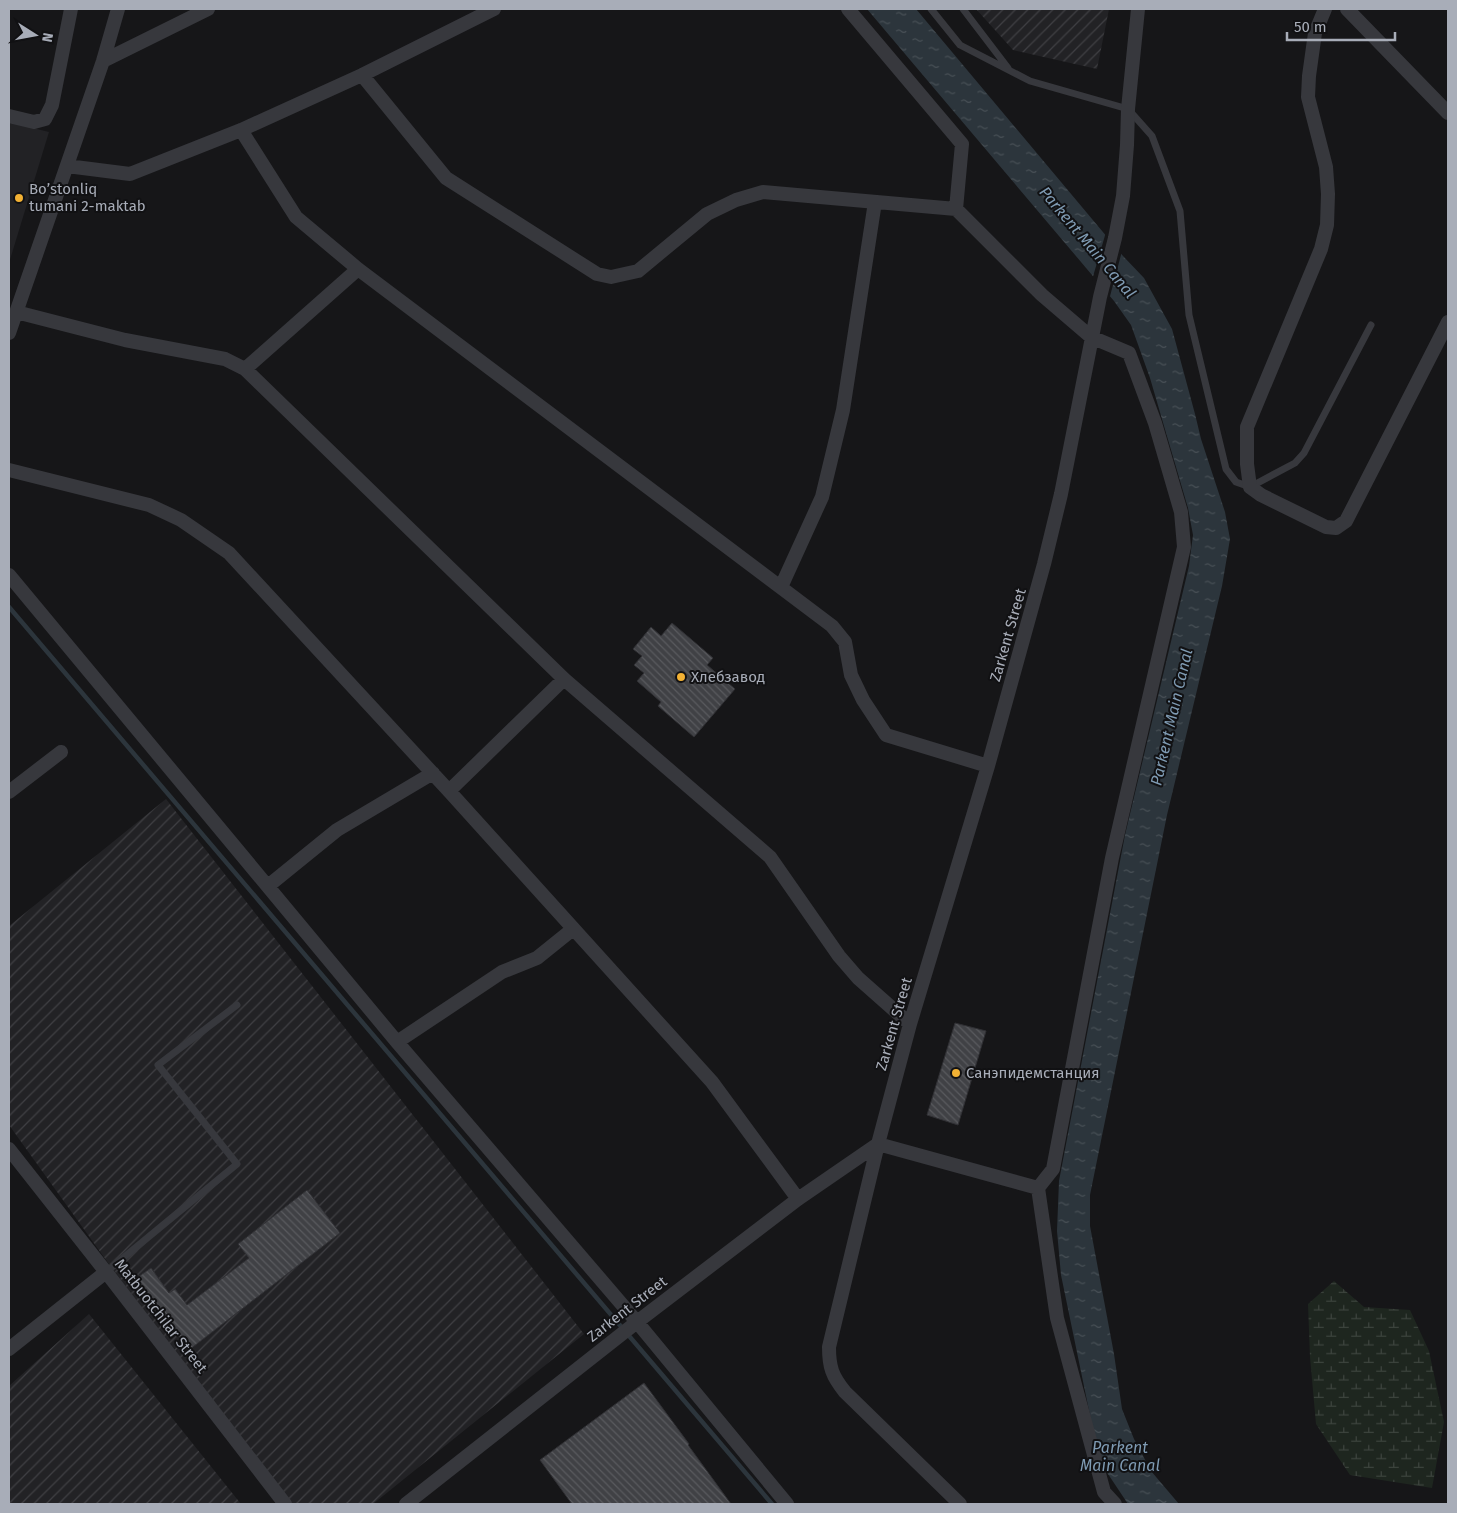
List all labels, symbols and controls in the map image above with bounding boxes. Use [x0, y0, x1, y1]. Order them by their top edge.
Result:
north arrow [10, 10, 60, 60]
scale bar [1287, 10, 1394, 42]
text: 50 m [1294, 18, 1327, 36]
text: N [38, 31, 57, 44]
place label: Bo’stonliq tumani 2-maktab [29, 180, 146, 215]
water label: Parkent Main Canal [1035, 183, 1140, 302]
marker: Bo’stonliq tumani 2-maktab [13, 192, 25, 204]
street label: Zarkent Street [986, 586, 1030, 684]
water label: Parkent Main Canal [1146, 647, 1196, 787]
place label: Хлебзавод [691, 668, 765, 686]
marker: Хлебзавод [675, 671, 687, 683]
street label: Zarkent Street [872, 975, 916, 1073]
place label: Санэпидемстанция [966, 1064, 1099, 1082]
marker: Санэпидемстанция [950, 1067, 962, 1079]
street label: Matbuotchilar Street [111, 1255, 212, 1377]
street label: Zarkent Street [584, 1272, 671, 1346]
water label: Parkent Main Canal [1080, 1438, 1160, 1475]

